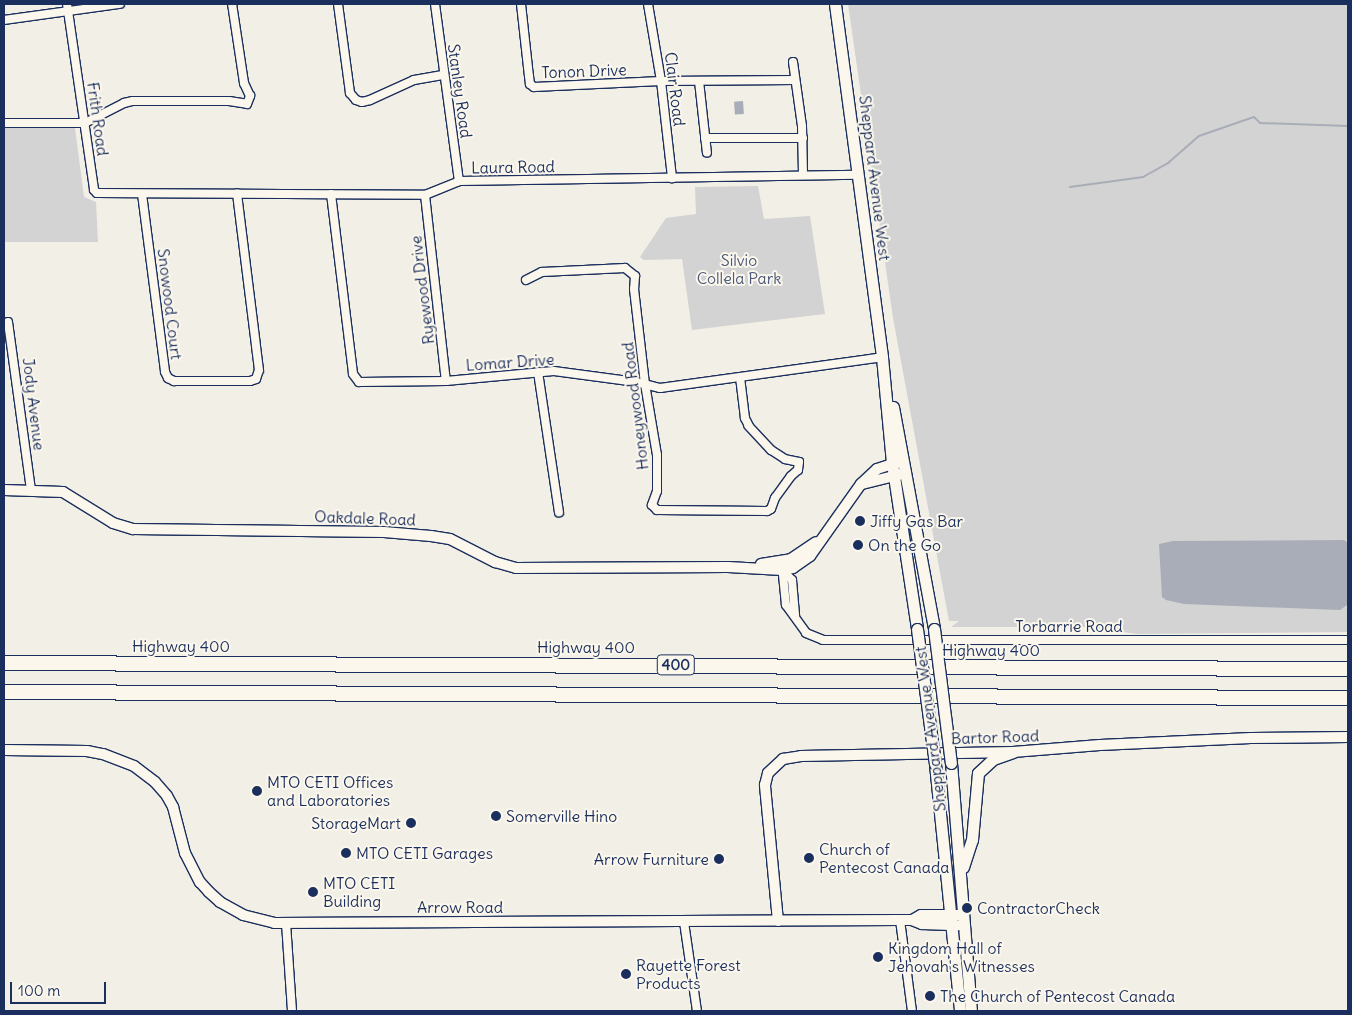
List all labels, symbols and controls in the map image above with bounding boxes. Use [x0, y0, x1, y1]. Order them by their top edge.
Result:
street label: Stanley Road [444, 43, 476, 139]
street label: Clair Road [661, 51, 689, 127]
street label: Tonon Drive [541, 60, 627, 82]
street label: Frith Road [83, 81, 113, 157]
street label: Sheppard Avenue West [855, 94, 895, 262]
street label: Laura Road [471, 157, 555, 177]
street label: Ryewood Drive [406, 235, 438, 345]
street label: Snowood Court [154, 247, 186, 361]
park label: Silvio Collela Park [697, 250, 781, 288]
street label: Honeywood Road [618, 341, 652, 471]
street label: Lomar Drive [465, 349, 555, 375]
street label: Jody Avenue [19, 357, 49, 451]
street label: Oakdale Road [314, 507, 416, 529]
place label: Jiffy Gas Bar [870, 511, 963, 531]
marker: Jiffy Gas Bar [854, 515, 866, 527]
place label: On the Go [868, 535, 941, 555]
marker: On the Go [852, 539, 864, 551]
street label: Torbarrie Road [1015, 616, 1123, 636]
street label: Highway 400 [132, 636, 230, 656]
street label: Highway 400 [537, 637, 635, 657]
street label: Highway 400 [942, 640, 1040, 660]
street label: Sheppard Avenue West [910, 645, 950, 813]
road number: 400 [656, 652, 696, 678]
street label: Bartor Road [950, 726, 1040, 748]
place label: MTO CETI Offices and Laboratories [267, 772, 393, 810]
marker: MTO CETI Offices and Laboratories [251, 785, 263, 797]
place label: Somerville Hino [506, 806, 617, 826]
marker: Somerville Hino [490, 810, 502, 822]
place label: StorageMart [311, 813, 401, 833]
marker: StorageMart [405, 817, 417, 829]
place label: Church of Pentecost Canada [819, 839, 949, 877]
place label: MTO CETI Garages [356, 843, 493, 863]
marker: MTO CETI Garages [340, 847, 352, 859]
place label: Arrow Furniture [594, 849, 709, 869]
marker: Church of Pentecost Canada [803, 852, 815, 864]
marker: Arrow Furniture [713, 853, 725, 865]
place label: MTO CETI Building [323, 873, 395, 911]
marker: MTO CETI Building [307, 886, 319, 898]
street label: Arrow Road [417, 897, 503, 917]
place label: ContractorCheck [977, 898, 1100, 918]
marker: ContractorCheck [961, 902, 973, 914]
place label: Kingdom Hall of Jehovah's Witnesses [888, 938, 1035, 976]
marker: Kingdom Hall of Jehovah's Witnesses [872, 951, 884, 963]
place label: Rayette Forest Products [636, 955, 741, 993]
marker: Rayette Forest Products [620, 968, 632, 980]
scale bar [12, 972, 109, 1004]
text: 100 m [18, 981, 60, 1000]
place label: The Church of Pentecost Canada [940, 986, 1175, 1006]
marker: The Church of Pentecost Canada [924, 990, 936, 1002]

